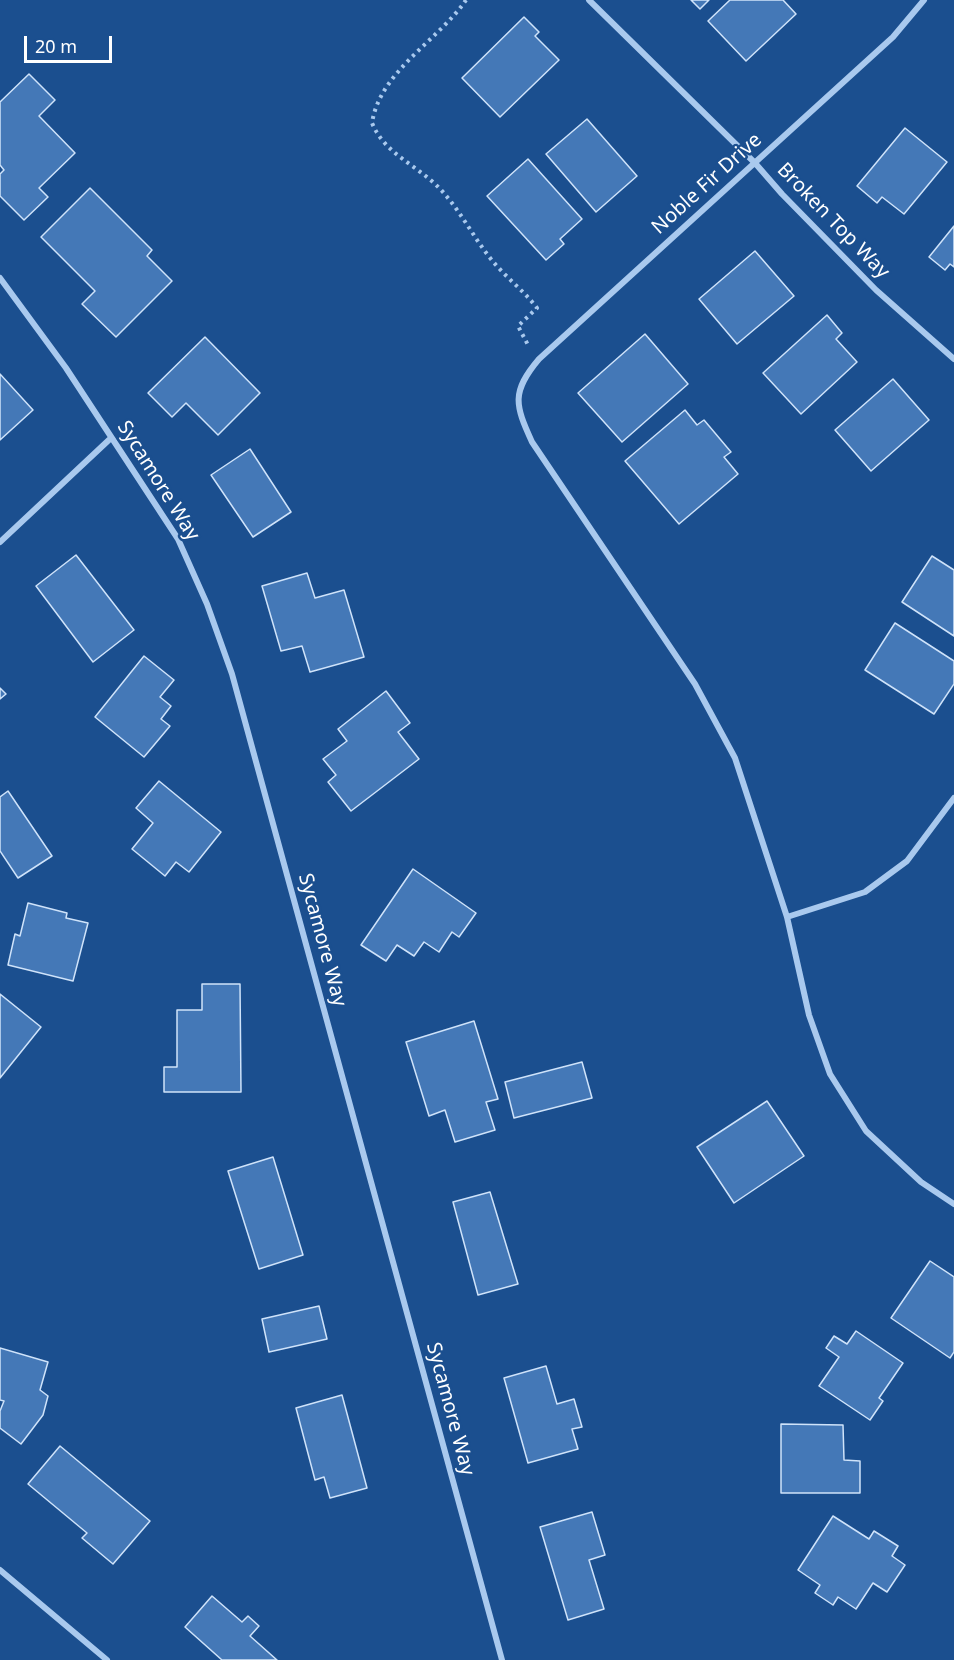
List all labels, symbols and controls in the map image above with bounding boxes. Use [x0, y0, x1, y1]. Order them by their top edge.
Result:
scale bar [27, 24, 116, 62]
text: 20 m [35, 34, 77, 58]
street label: Noble Fir Drive [647, 128, 767, 240]
street label: Broken Top Way [772, 158, 894, 284]
street label: Sycamore Way [112, 417, 204, 545]
street label: Sycamore Way [293, 871, 351, 1009]
street label: Sycamore Way [421, 1340, 479, 1478]

